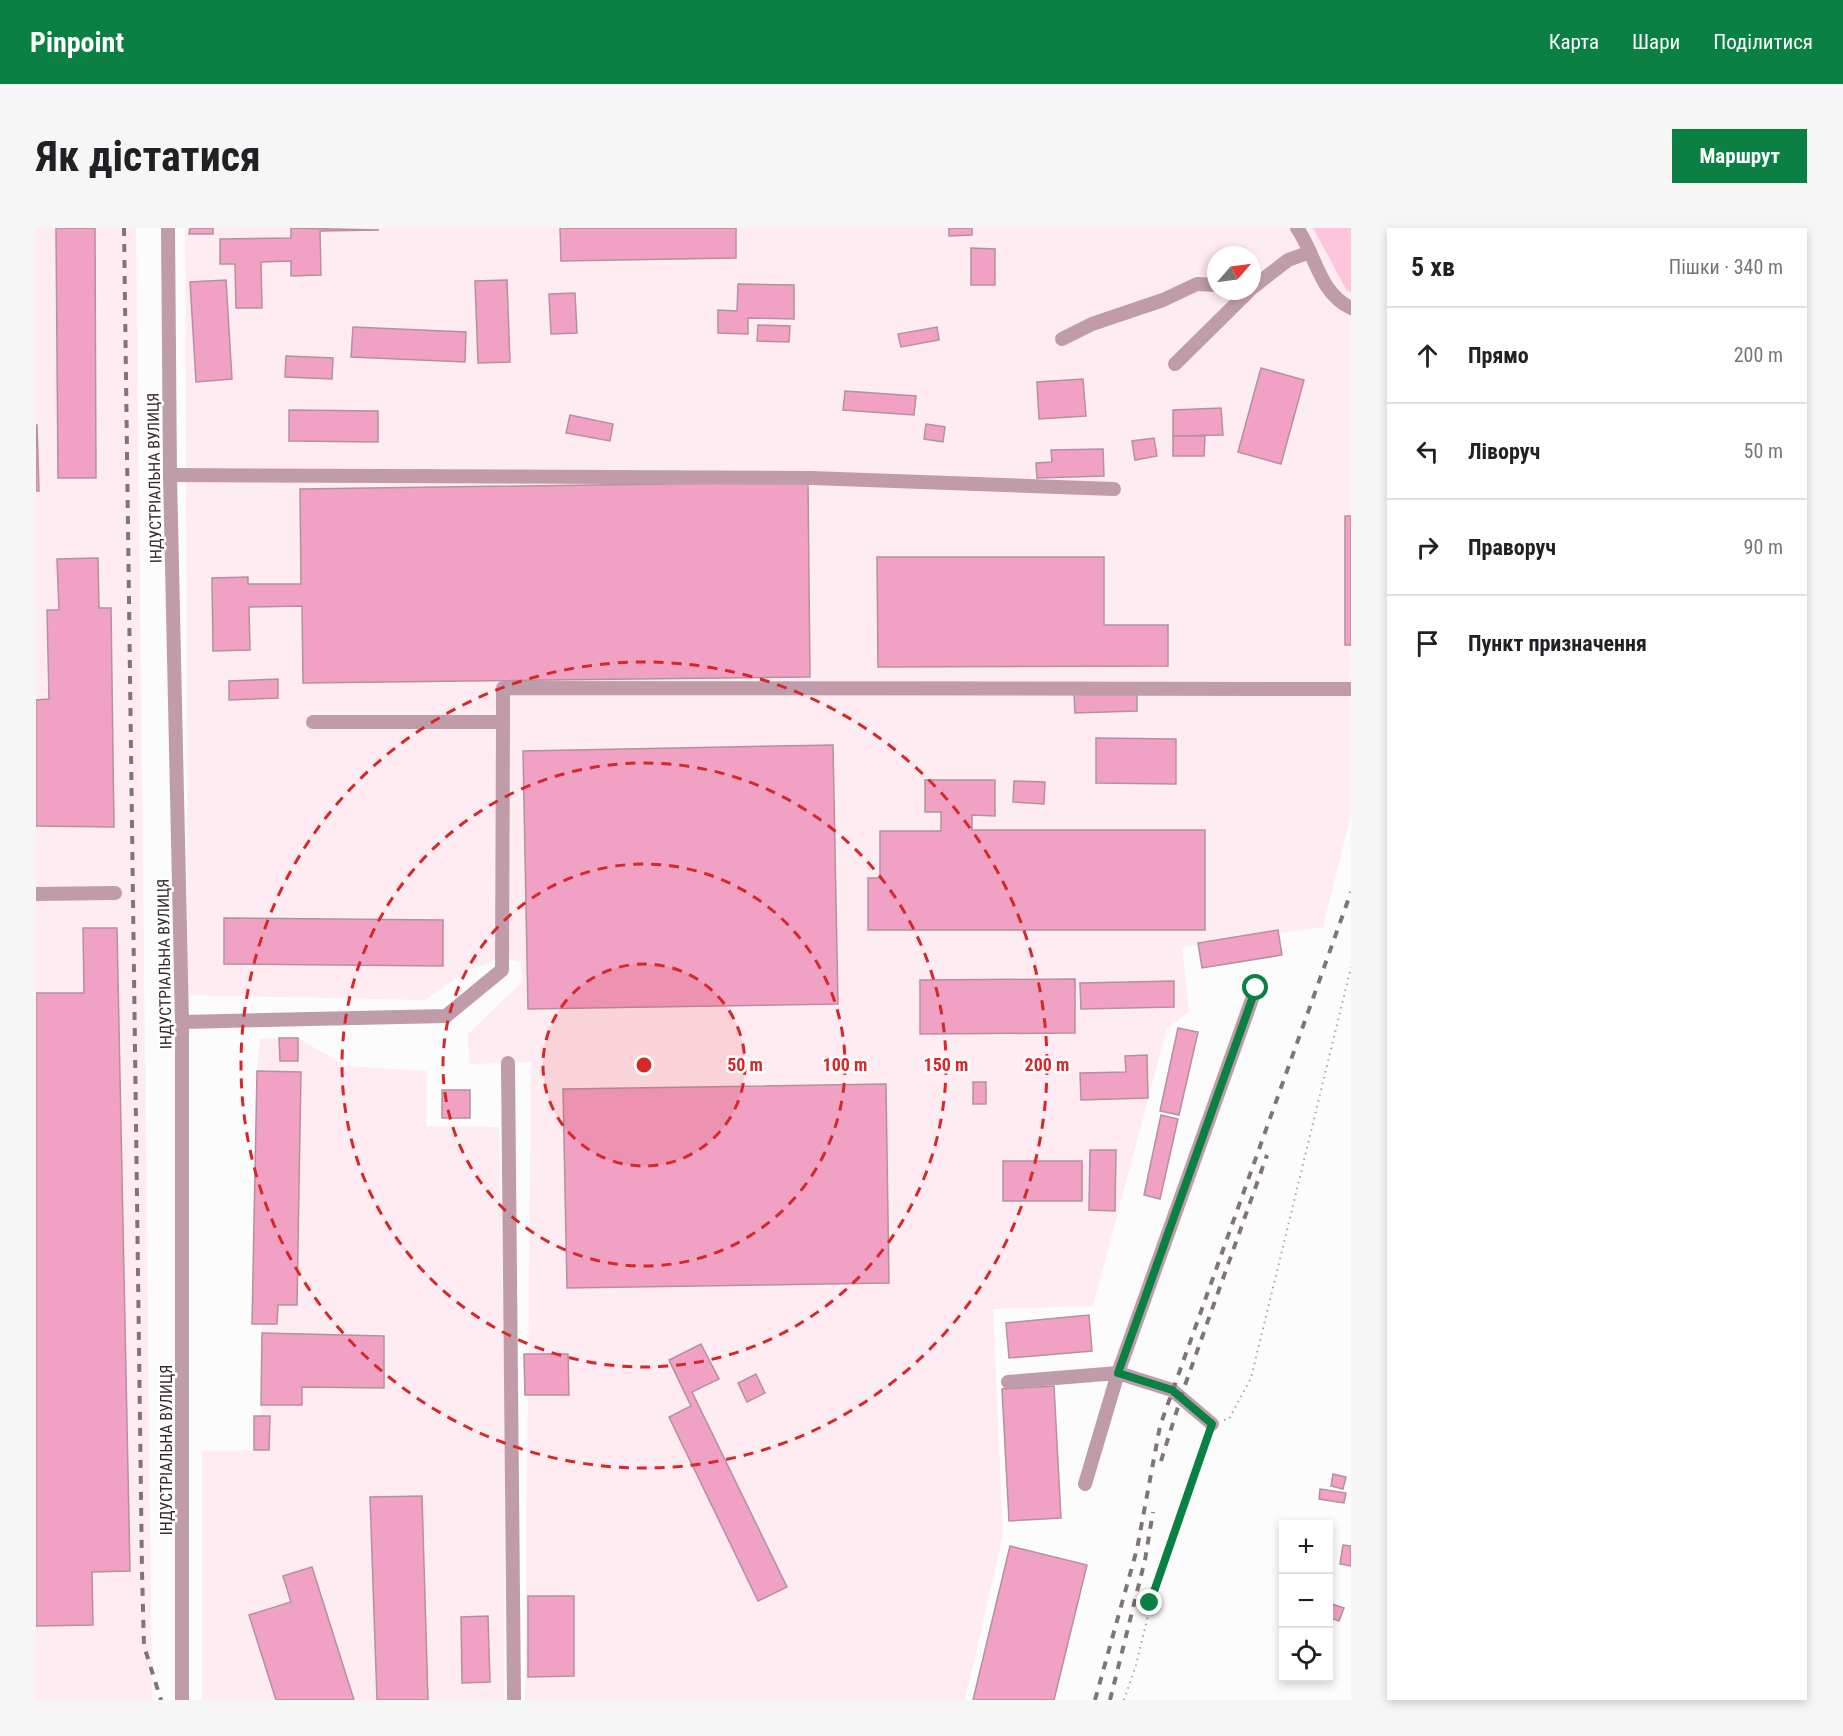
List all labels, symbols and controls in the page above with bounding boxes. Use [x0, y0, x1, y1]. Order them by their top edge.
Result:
text: Pinpoint [30, 26, 124, 59]
text: Карта [1549, 30, 1599, 54]
text: Шари [1632, 30, 1680, 54]
text: Поділитися [1713, 30, 1813, 54]
button: Маршрут [1672, 129, 1807, 183]
text: Як дістатися [36, 132, 261, 181]
north arrow [1207, 246, 1261, 300]
text: 5 хв [1411, 252, 1455, 282]
text: Пішки · 340 m [1669, 255, 1783, 279]
icon: ahead [1411, 339, 1444, 372]
text: Прямо [1468, 343, 1529, 368]
text: 200 m [1734, 343, 1783, 367]
street label: ІНДУСТРІАЛЬНА ВУЛИЦЯ [144, 393, 165, 563]
icon: left [1411, 435, 1444, 468]
text: Ліворуч [1468, 439, 1540, 464]
text: 50 m [1744, 439, 1783, 463]
icon: right [1411, 531, 1444, 564]
text: Праворуч [1468, 535, 1556, 560]
text: 90 m [1744, 535, 1783, 559]
icon: arrive [1411, 627, 1444, 660]
text: Пункт призначення [1468, 631, 1647, 656]
street label: ІНДУСТРІАЛЬНА ВУЛИЦЯ [154, 879, 175, 1049]
route start [1242, 974, 1268, 1000]
text: 50 m [727, 1054, 763, 1075]
text: 100 m [823, 1054, 867, 1075]
text: 150 m [924, 1054, 968, 1075]
text: 200 m [1025, 1054, 1069, 1075]
centre of rings [634, 1055, 654, 1075]
street label: ІНДУСТРІАЛЬНА ВУЛИЦЯ [157, 1365, 176, 1535]
map controls [1279, 1520, 1333, 1682]
button: + [1279, 1520, 1333, 1574]
button: − [1279, 1574, 1333, 1628]
route end [1136, 1589, 1162, 1615]
button: locate [1279, 1628, 1333, 1682]

